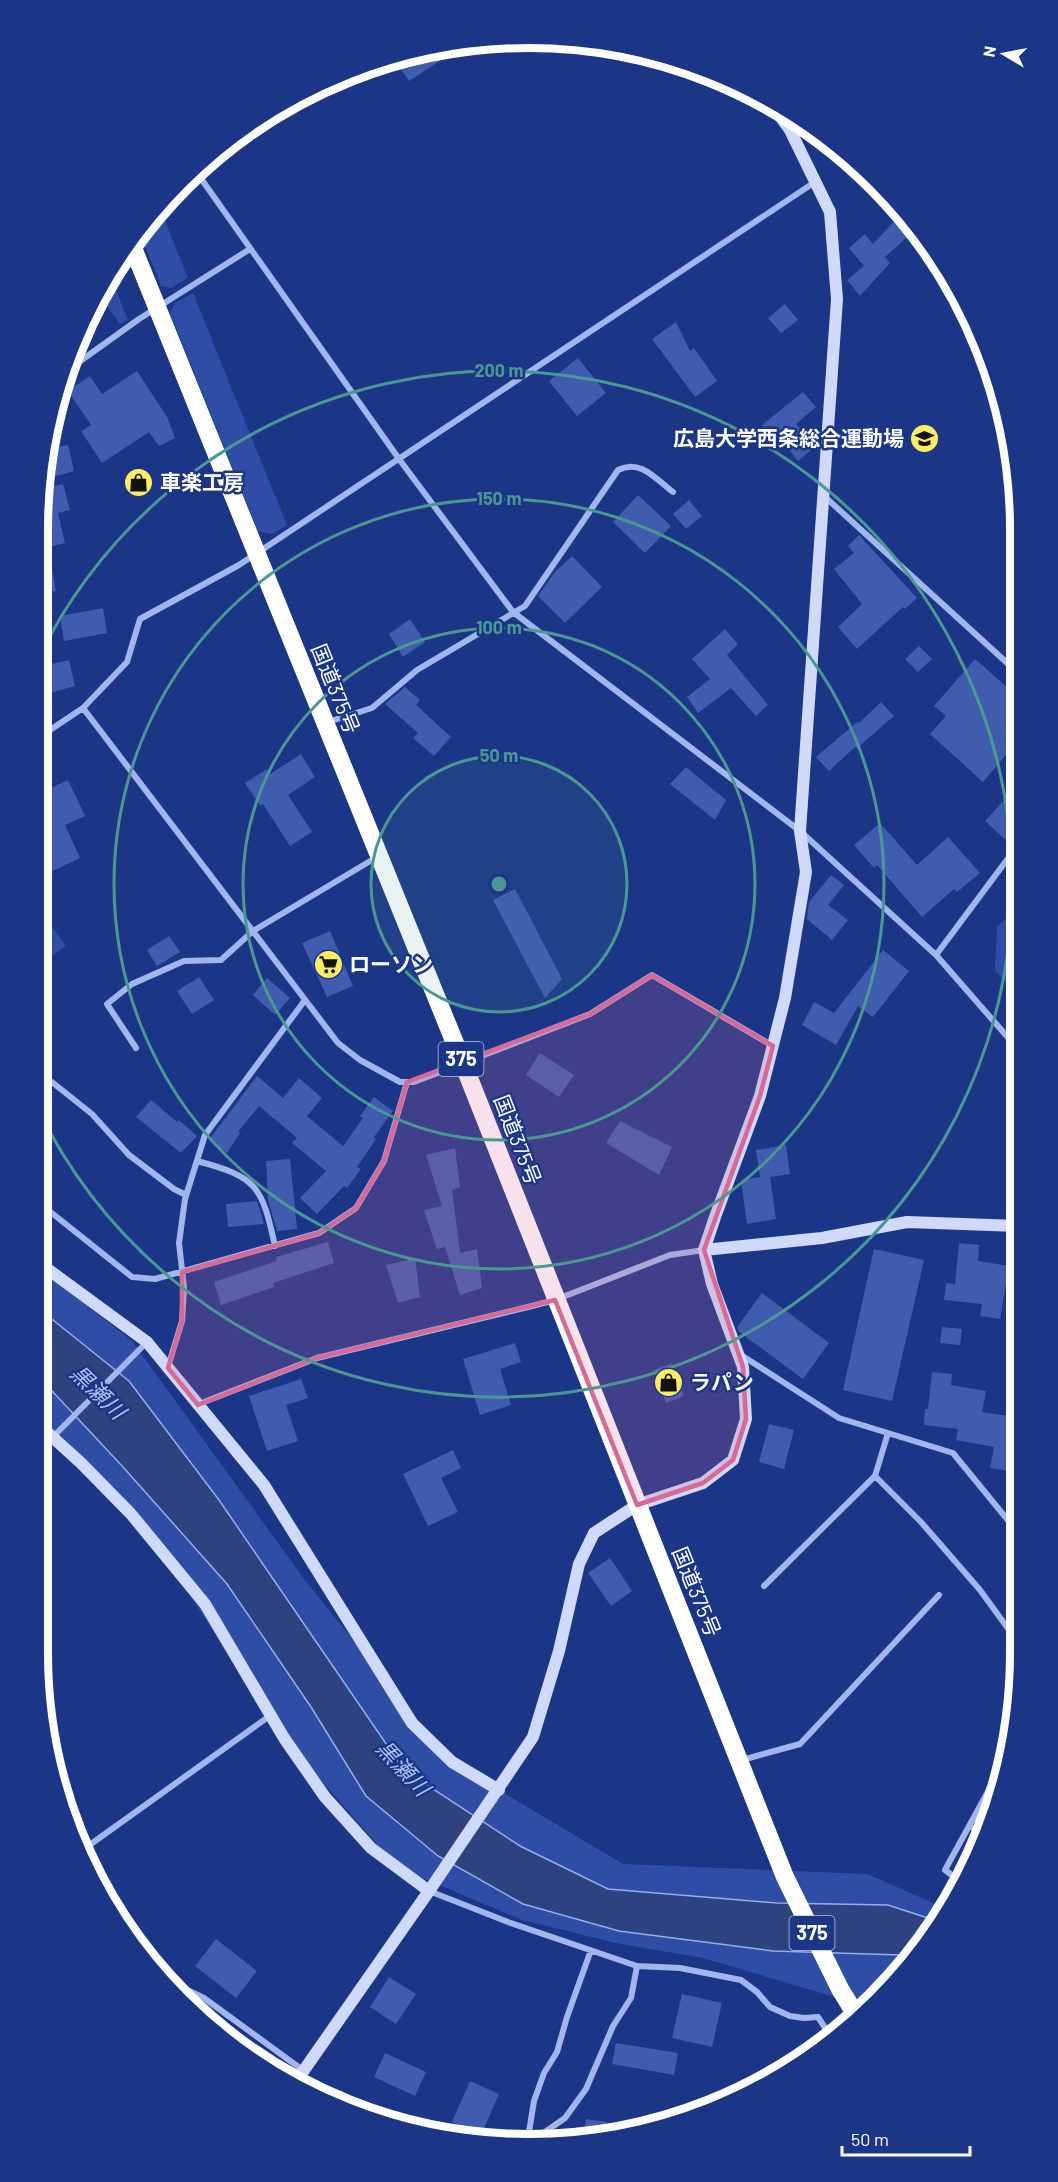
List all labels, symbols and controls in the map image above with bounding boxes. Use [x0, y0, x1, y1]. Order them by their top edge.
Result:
north arrow [974, 24, 1034, 84]
text: N [978, 44, 999, 58]
text: 200 m [474, 359, 524, 381]
school or university icon: 広島大学西条総合運動場 [909, 423, 941, 455]
place label: 広島大学西条総合運動場 [673, 425, 904, 450]
shop icon: 車楽工房 [123, 467, 155, 499]
place label: 車楽工房 [160, 469, 244, 494]
text: 150 m [477, 487, 521, 509]
text: 100 m [476, 616, 522, 638]
street label: 国道375号 [307, 640, 366, 737]
text: 50 m [480, 744, 518, 766]
centre of rings [489, 874, 509, 894]
supermarket icon: ローソン [312, 949, 344, 981]
place label: ローソン [349, 951, 433, 976]
road number: 375 [438, 1042, 484, 1076]
street label: 国道375号 [490, 1091, 547, 1188]
water label: 黒瀬川 [66, 1359, 133, 1425]
shop icon: ラパン [653, 1367, 685, 1399]
place label: ラパン [690, 1369, 754, 1394]
street label: 国道375号 [668, 1543, 727, 1640]
water label: 黒瀬川 [372, 1734, 437, 1802]
road number: 375 [790, 1916, 834, 1950]
scale bar [842, 2119, 970, 2157]
text: 50 m [851, 2128, 889, 2150]

